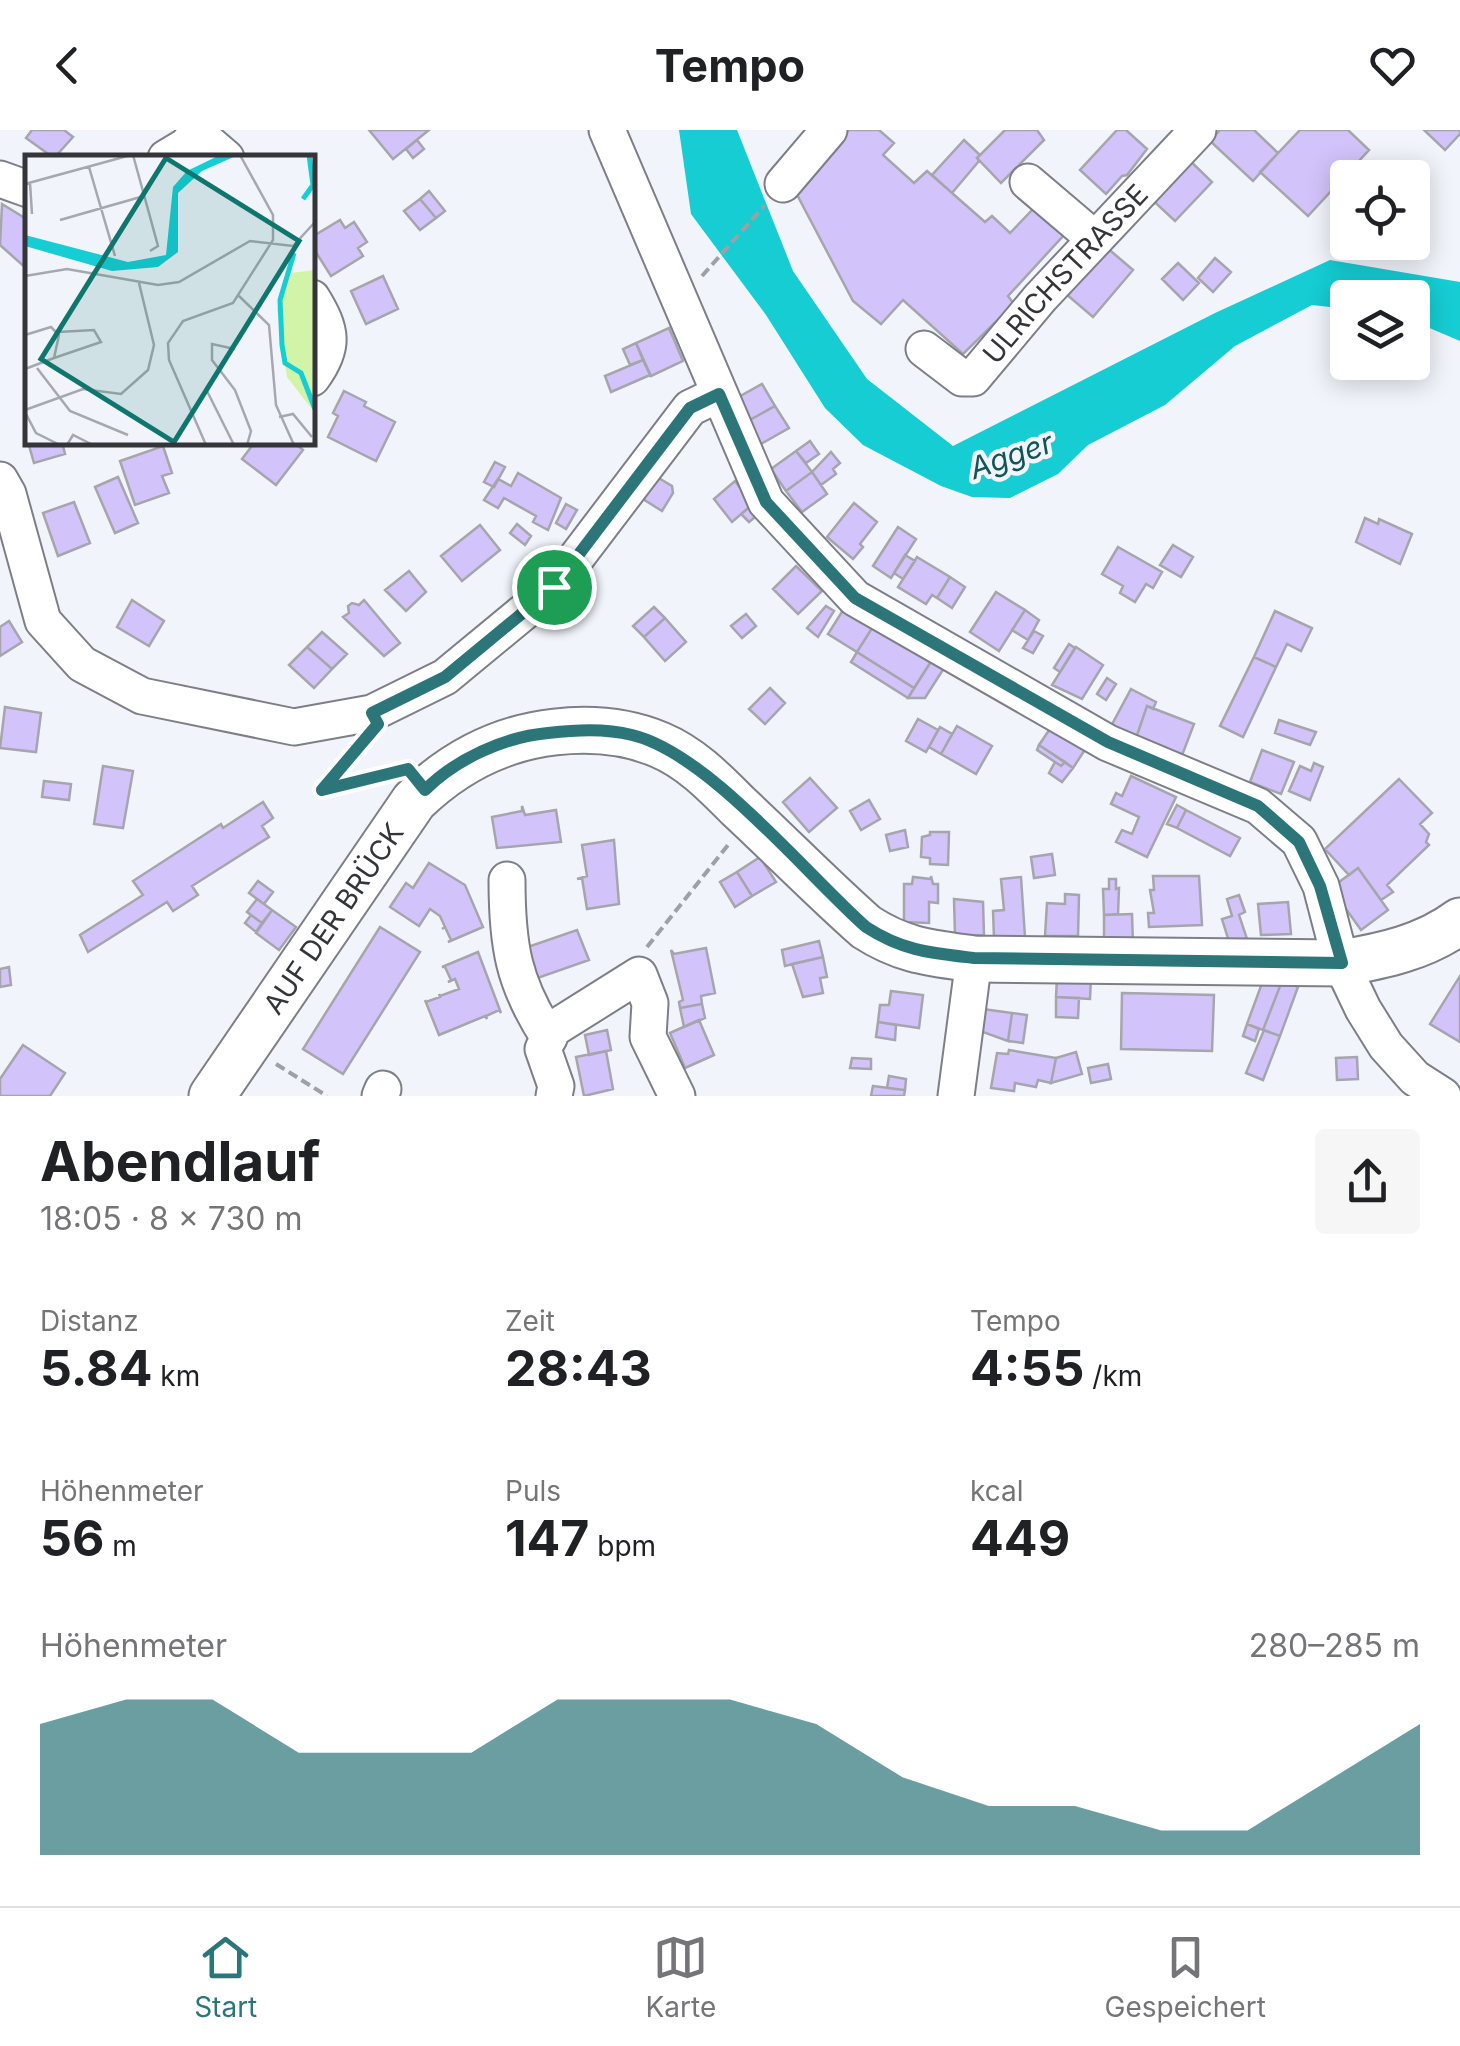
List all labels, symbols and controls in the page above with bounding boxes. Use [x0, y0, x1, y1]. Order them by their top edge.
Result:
icon: back [40, 38, 95, 93]
text: Tempo [655, 38, 805, 93]
icon: heart [1365, 38, 1420, 93]
inset map [25, 155, 315, 445]
map controls [1330, 160, 1430, 380]
button: locate [1330, 160, 1430, 260]
street label: ULRICHSTRASSE [976, 177, 1155, 370]
button: layers [1330, 280, 1430, 380]
water label: Agger [964, 424, 1058, 486]
pin [512, 545, 597, 630]
icon: arrive [527, 560, 582, 615]
street label: AUF DER BRÜCK [256, 817, 411, 1020]
text: Abendlauf [40, 1128, 320, 1194]
button: share [1315, 1129, 1420, 1234]
text: 18:05 · 8 × 730 m [40, 1199, 302, 1238]
text: Distanz [40, 1304, 139, 1338]
text: Zeit [505, 1304, 555, 1338]
text: Tempo [970, 1304, 1061, 1338]
text: 5.84 [40, 1338, 152, 1398]
text: 28:43 [505, 1338, 652, 1398]
text: 4:55 [970, 1338, 1084, 1398]
text: km [152, 1359, 200, 1393]
text: /km [1084, 1359, 1142, 1393]
text: Höhenmeter [40, 1474, 204, 1508]
text: Puls [505, 1474, 561, 1508]
text: kcal [970, 1474, 1024, 1508]
text: 56 [40, 1508, 104, 1568]
text: 147 [505, 1508, 589, 1568]
text: 449 [970, 1508, 1070, 1568]
text: m [104, 1529, 137, 1563]
text: bpm [589, 1529, 656, 1563]
text: Höhenmeter [40, 1626, 227, 1665]
text: 280–285 m [1249, 1626, 1420, 1665]
tab: Start [194, 1930, 257, 2024]
tab: Karte [646, 1930, 716, 2024]
tab: Gespeichert [1105, 1930, 1266, 2024]

